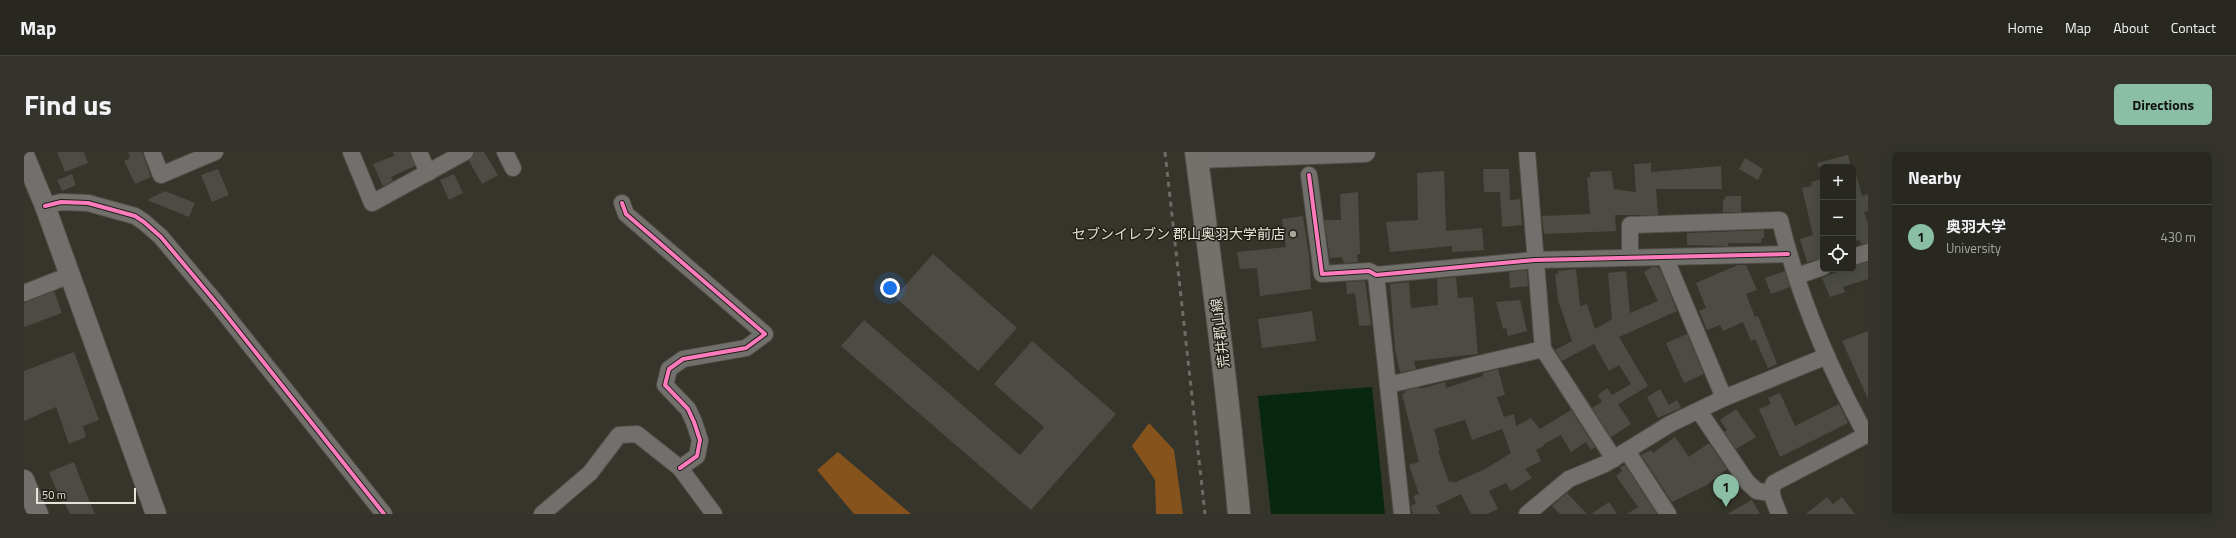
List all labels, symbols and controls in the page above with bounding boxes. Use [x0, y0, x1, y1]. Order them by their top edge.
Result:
text: Map [20, 13, 56, 42]
text: Home [2008, 17, 2043, 38]
text: Map [2065, 17, 2091, 38]
text: About [2113, 17, 2149, 38]
text: Contact [2171, 17, 2216, 38]
text: Find us [24, 83, 112, 126]
button: Directions [2114, 84, 2212, 125]
map controls [1820, 164, 1856, 272]
button: + [1820, 164, 1856, 200]
text: Nearby [1908, 165, 1961, 191]
button: − [1820, 200, 1856, 236]
text: 奥羽大学 [1946, 215, 2006, 238]
place label: セブンイレブン 郡山奥羽大学前店 [1072, 223, 1285, 244]
text: 1 [1917, 227, 1925, 247]
text: 430 m [2160, 227, 2196, 247]
marker: セブンイレブン 郡山奥羽大学前店 [1288, 229, 1298, 239]
button: locate [1820, 236, 1856, 272]
text: University [1946, 238, 2001, 258]
your location [880, 278, 900, 298]
street label: 荒井郡山線 [1205, 297, 1234, 369]
pin: 1 [1713, 474, 1739, 507]
scale bar [36, 486, 136, 505]
text: 50 m [42, 487, 66, 503]

